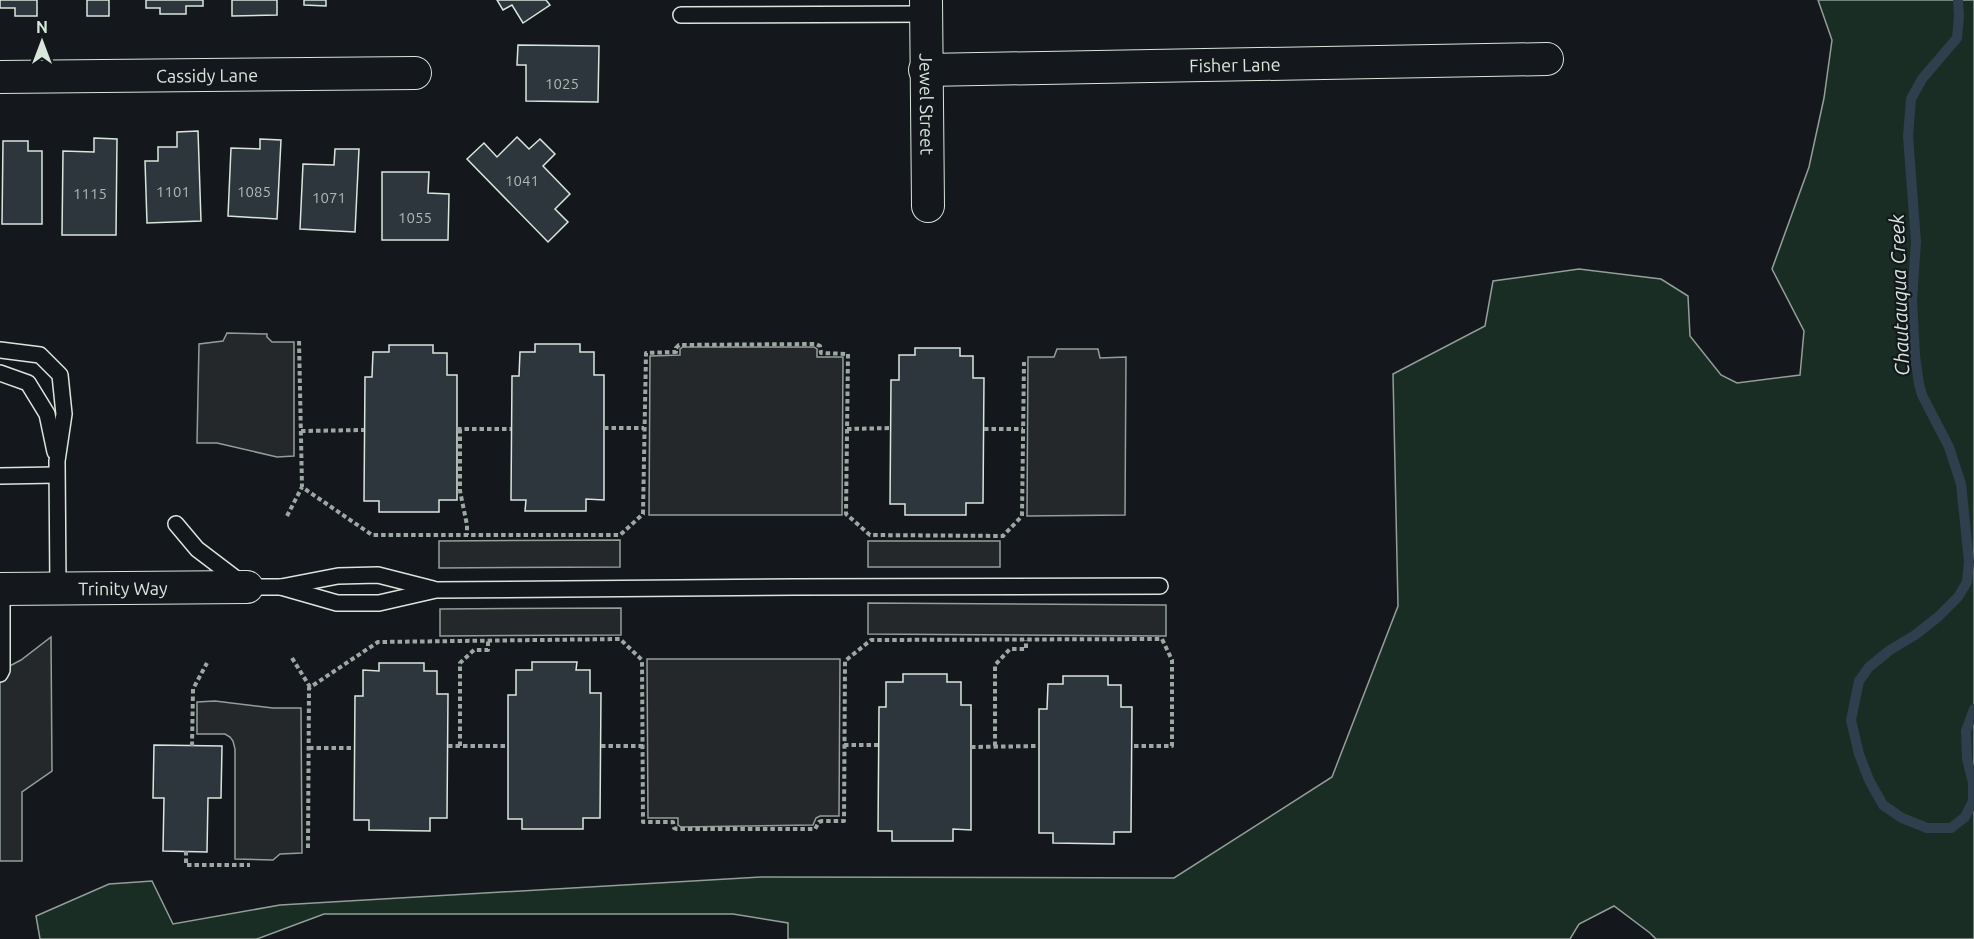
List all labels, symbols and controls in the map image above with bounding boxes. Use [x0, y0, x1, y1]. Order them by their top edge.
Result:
north arrow [12, 12, 72, 72]
text: N [36, 18, 48, 36]
street label: Jewel Street [917, 53, 938, 155]
street label: Fisher Lane [1189, 54, 1281, 75]
street label: Cassidy Lane [156, 65, 258, 85]
house number: 1025 [545, 75, 579, 92]
house number: 1041 [505, 172, 539, 189]
house number: 1101 [156, 183, 190, 200]
house number: 1085 [237, 183, 271, 200]
house number: 1115 [73, 185, 107, 202]
house number: 1071 [312, 189, 346, 206]
house number: 1055 [398, 209, 432, 226]
water label: Chautauqua Creek [1885, 213, 1913, 376]
street label: Trinity Way [78, 578, 168, 598]

